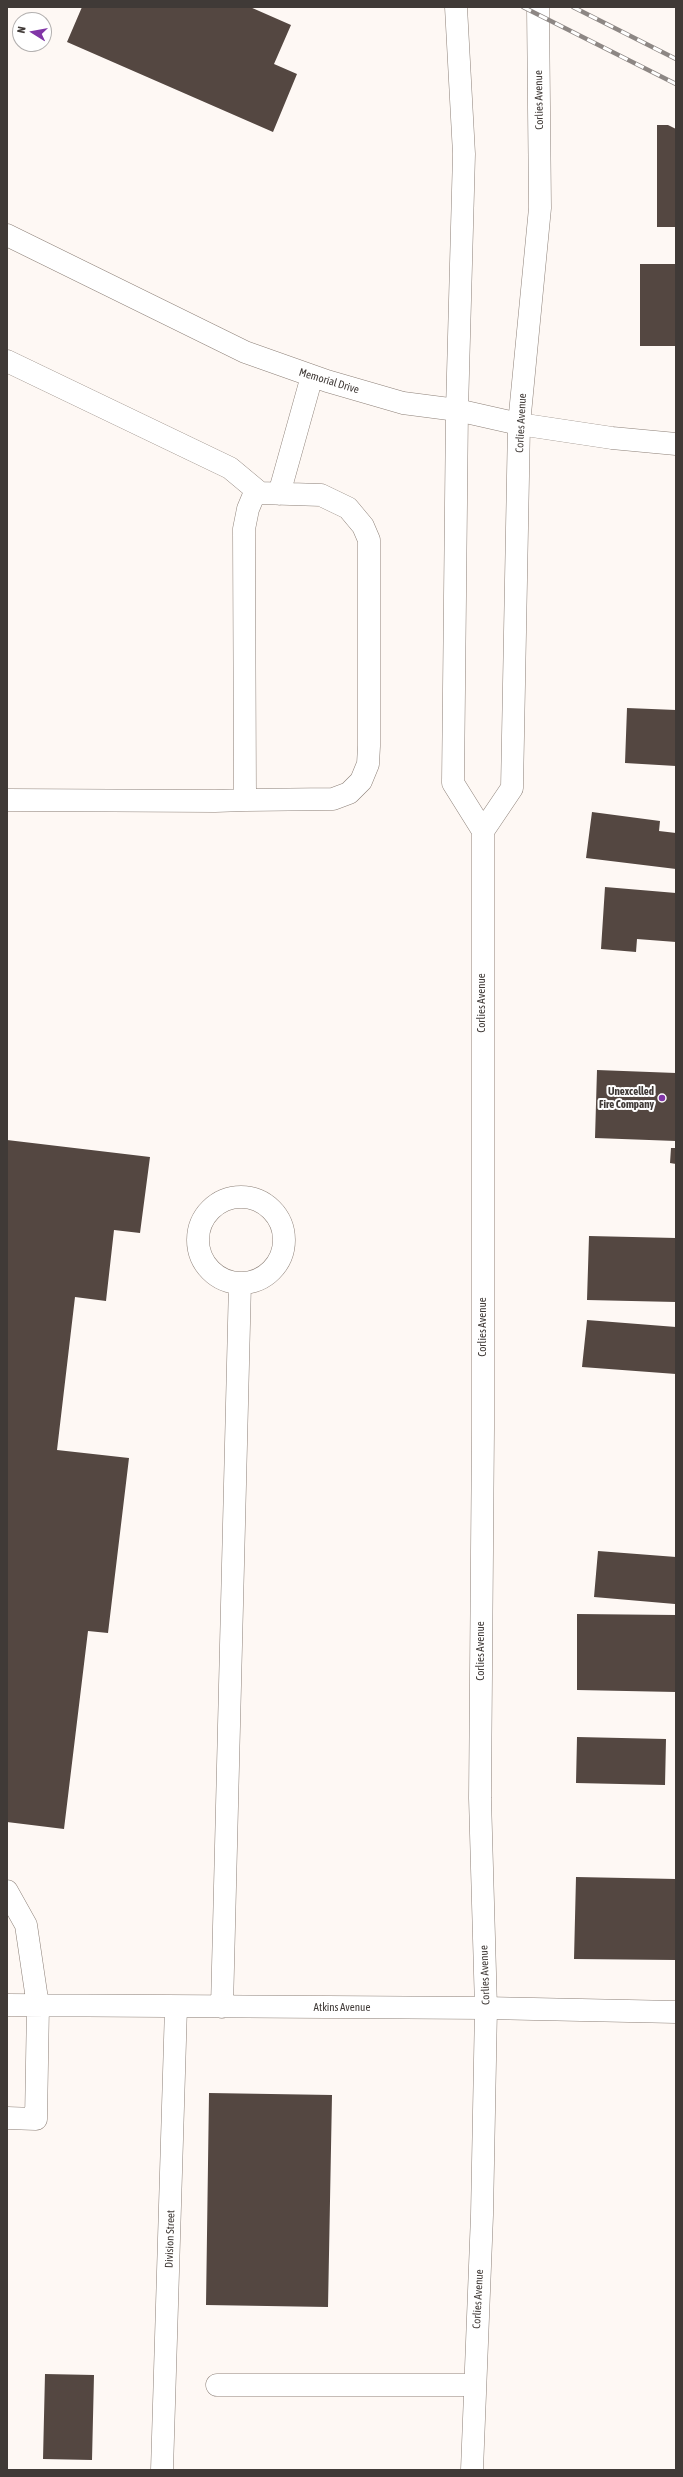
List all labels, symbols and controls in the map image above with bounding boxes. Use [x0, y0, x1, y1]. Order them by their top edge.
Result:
north arrow [12, 12, 52, 52]
text: N [15, 26, 28, 34]
street label: Corlies Avenue [532, 70, 546, 130]
street label: Memorial Drive [297, 366, 361, 396]
street label: Corlies Avenue [513, 393, 529, 453]
street label: Corlies Avenue [475, 973, 489, 1033]
place label: Unexcelled Fire Company [599, 1085, 654, 1111]
marker: Unexcelled Fire Company [657, 1093, 667, 1103]
street label: Corlies Avenue [476, 1297, 490, 1357]
street label: Corlies Avenue [474, 1621, 488, 1681]
street label: Corlies Avenue [477, 1945, 493, 2005]
street label: Atkins Avenue [314, 2001, 370, 2015]
street label: Division Street [162, 2210, 178, 2268]
street label: Corlies Avenue [470, 2269, 486, 2329]

